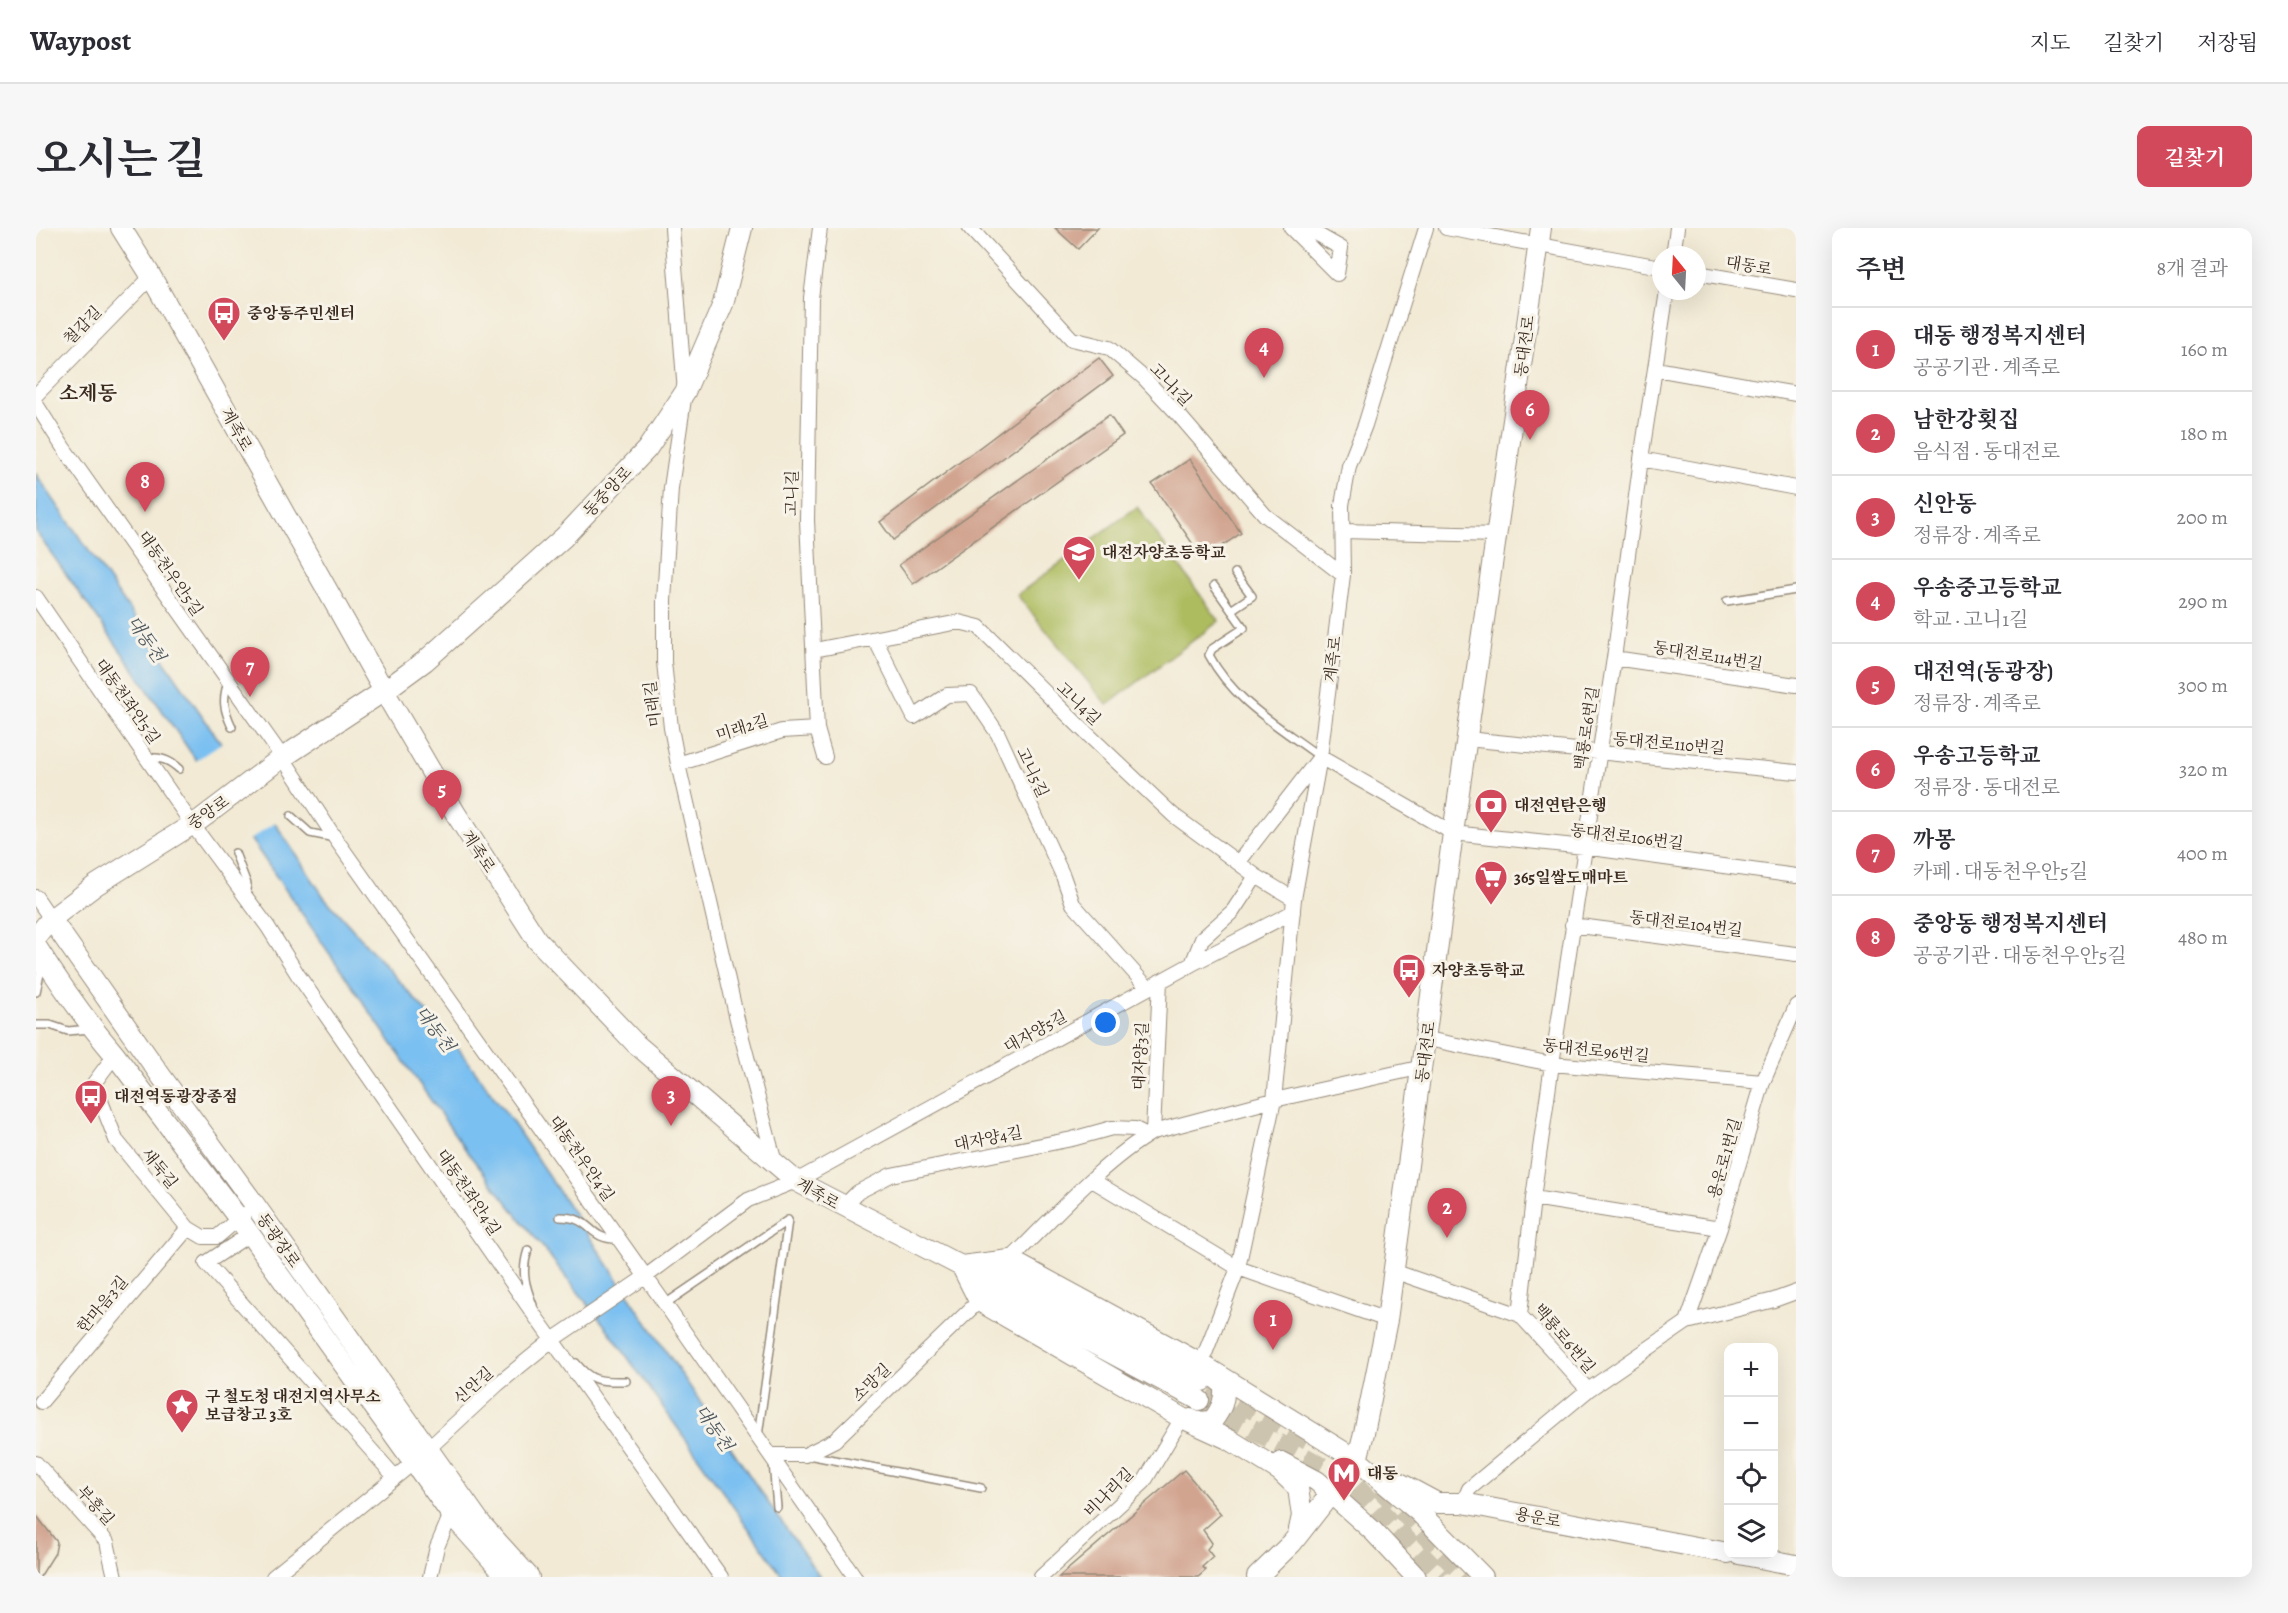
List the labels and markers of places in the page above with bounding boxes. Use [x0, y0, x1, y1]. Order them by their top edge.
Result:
bus stop icon: 중앙동주민센터 [206, 295, 242, 342]
place label: 중앙동주민센터 [247, 303, 355, 325]
pin: 4 [1244, 328, 1284, 378]
pin: 6 [1510, 390, 1550, 440]
pin: 8 [126, 462, 164, 512]
school or university icon: 대전자양초등학교 [1061, 534, 1097, 581]
place label: 대전자양초등학교 [1102, 542, 1226, 564]
pin: 7 [230, 648, 270, 697]
pin: 5 [422, 770, 462, 820]
bank icon: 대전연탄은행 [1473, 787, 1509, 834]
place label: 대전연탄은행 [1514, 795, 1607, 817]
supermarket icon: 365일쌀도매마트 [1473, 859, 1509, 906]
place label: 365일쌀도매마트 [1514, 867, 1628, 889]
bus stop icon: 자양초등학교 [1391, 952, 1427, 999]
place label: 자양초등학교 [1432, 960, 1525, 982]
pin: 3 [652, 1076, 690, 1126]
bus stop icon: 대전역동광장종점 [73, 1078, 109, 1125]
place label: 대전역동광장종점 [114, 1086, 238, 1108]
pin: 2 [1428, 1188, 1466, 1238]
pin: 1 [1254, 1300, 1292, 1350]
place label: 구 철도청 대전지역사무소 보급창고 3호 [205, 1386, 381, 1426]
place icon: 구 철도청 대전지역사무소 보급창고 3호 [164, 1387, 200, 1434]
metro station icon: 대동 [1326, 1455, 1362, 1502]
place label: 대동 [1367, 1463, 1398, 1485]

